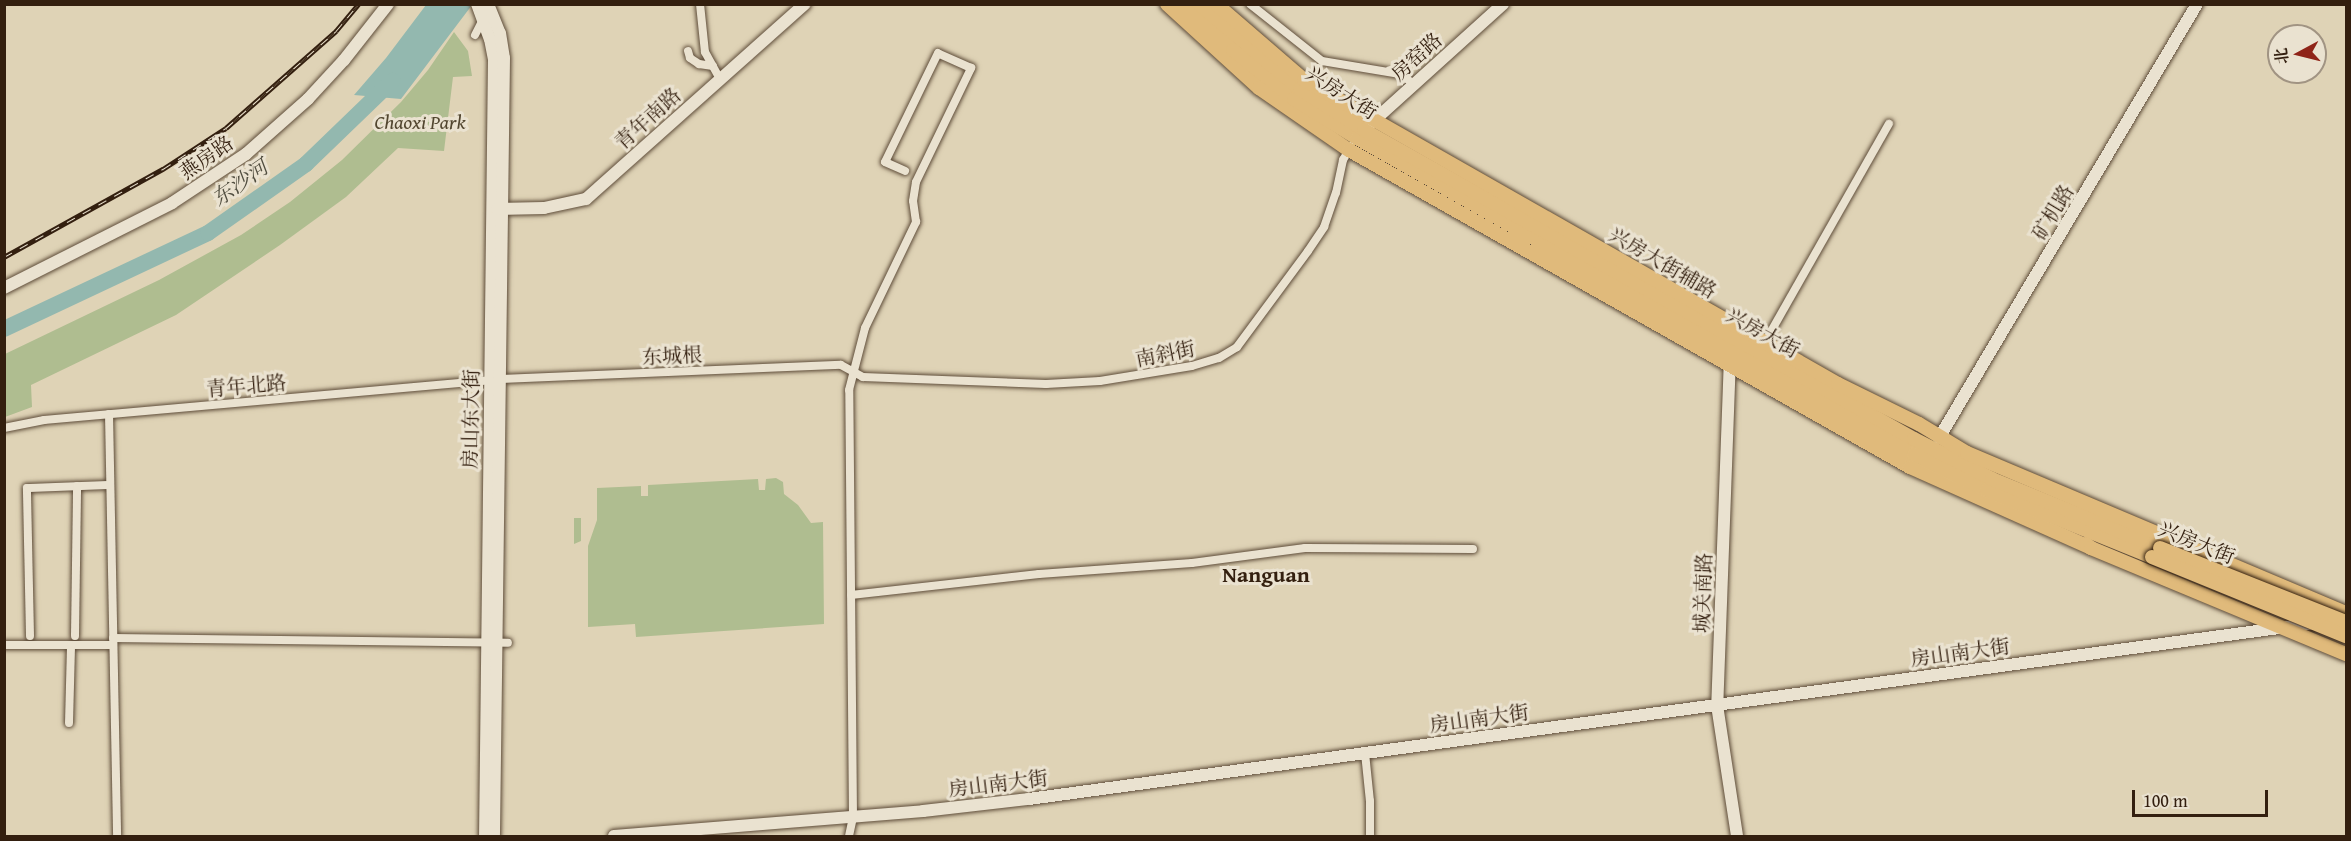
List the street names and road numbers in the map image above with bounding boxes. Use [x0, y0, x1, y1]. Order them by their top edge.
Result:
street label: 房窑路 [1386, 27, 1446, 85]
street label: 兴房大街 [1302, 60, 1382, 124]
street label: 青年南路 [609, 82, 685, 154]
street label: 燕房路 [175, 130, 237, 184]
street label: 矿机路 [2026, 180, 2078, 244]
street label: 兴房大街辅路 [1605, 222, 1721, 302]
street label: 兴房大街 [1722, 302, 1804, 362]
street label: 南斜街 [1133, 335, 1197, 371]
street label: 东城根 [641, 341, 703, 369]
street label: 房山东大街 [457, 369, 483, 469]
street label: 青年北路 [205, 370, 287, 400]
street label: 兴房大街 [2155, 516, 2239, 568]
street label: 城关南路 [1689, 553, 1715, 633]
street label: 房山南大街 [1909, 633, 2011, 671]
street label: 房山南大街 [1428, 699, 1530, 737]
street label: 房山南大街 [947, 765, 1049, 801]

